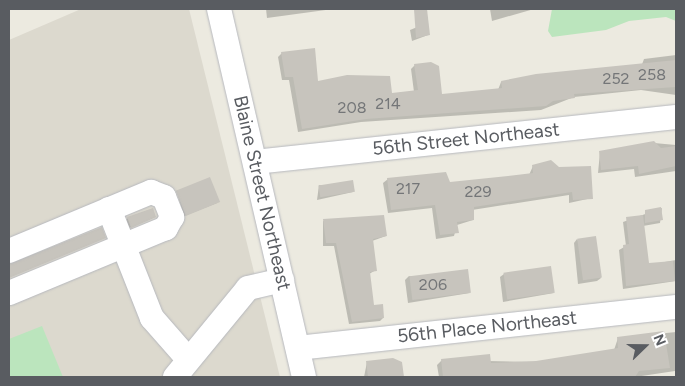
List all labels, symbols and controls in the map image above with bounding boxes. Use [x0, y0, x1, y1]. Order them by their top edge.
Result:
house number: 258 [638, 65, 666, 85]
house number: 252 [602, 69, 630, 89]
street label: Blaine Street Northeast [228, 93, 296, 293]
house number: 214 [375, 94, 401, 114]
house number: 208 [337, 98, 367, 118]
street label: 56th Street Northeast [371, 118, 561, 160]
house number: 217 [396, 179, 420, 199]
house number: 229 [465, 182, 491, 202]
house number: 206 [419, 275, 447, 295]
street label: 56th Place Northeast [396, 306, 578, 348]
north arrow [620, 321, 670, 371]
text: N [649, 332, 669, 348]

